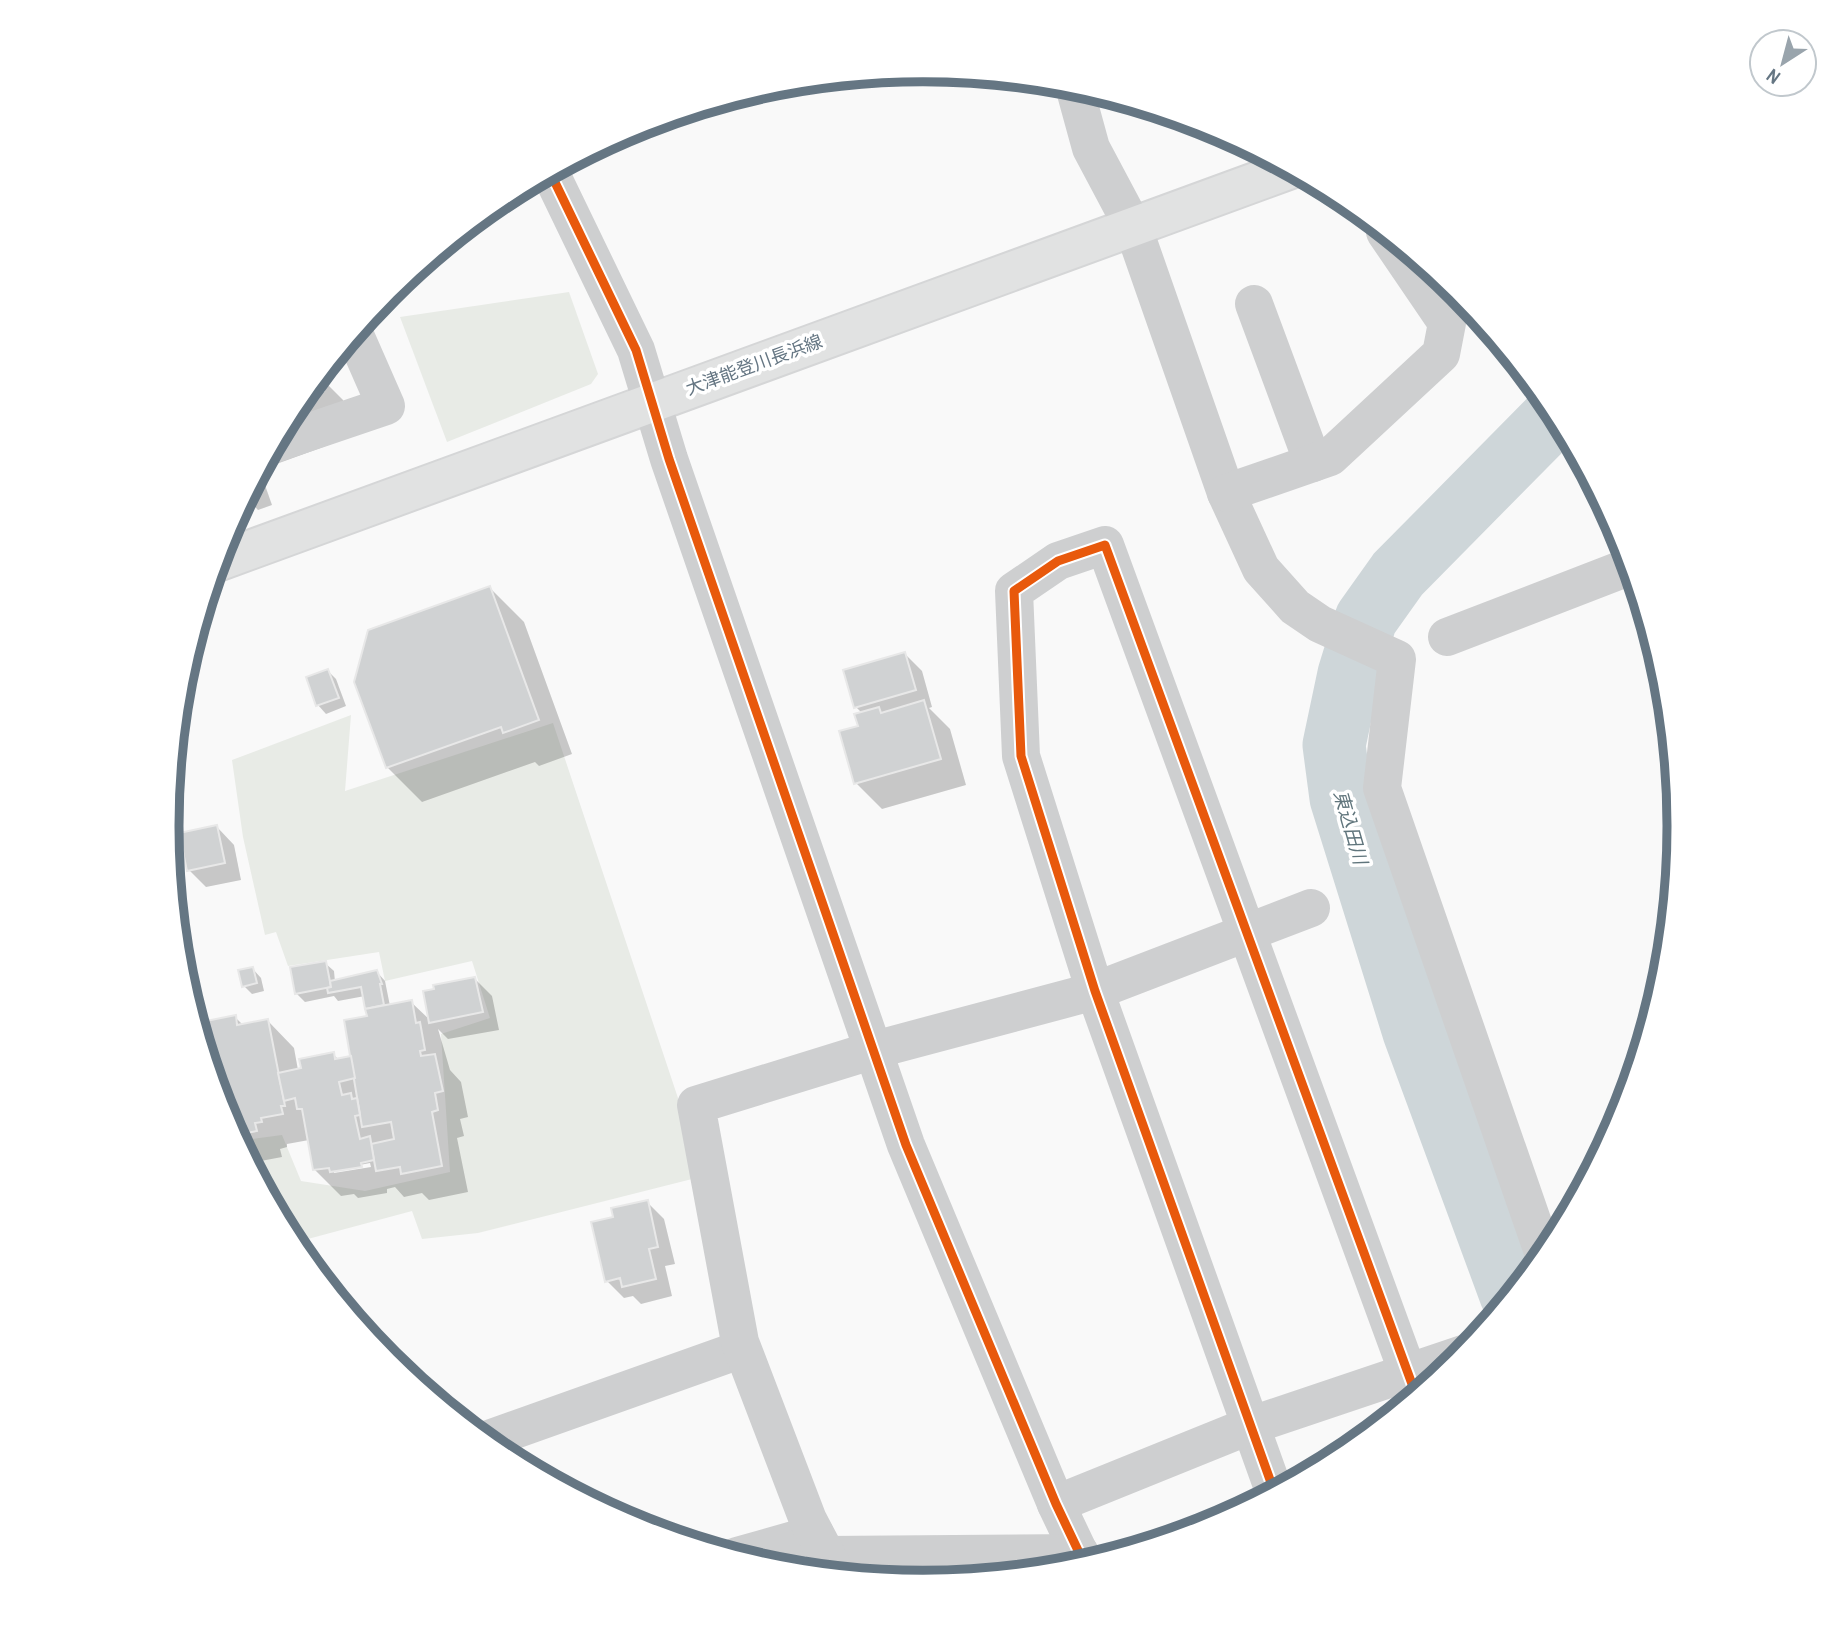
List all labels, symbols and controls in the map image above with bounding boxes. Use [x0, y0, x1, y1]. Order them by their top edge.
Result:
north arrow [1748, 28, 1818, 98]
text: N [1761, 63, 1785, 91]
street label: 大津能登川長浜線 [682, 328, 826, 401]
water label: 東込田川 [1328, 787, 1375, 869]

